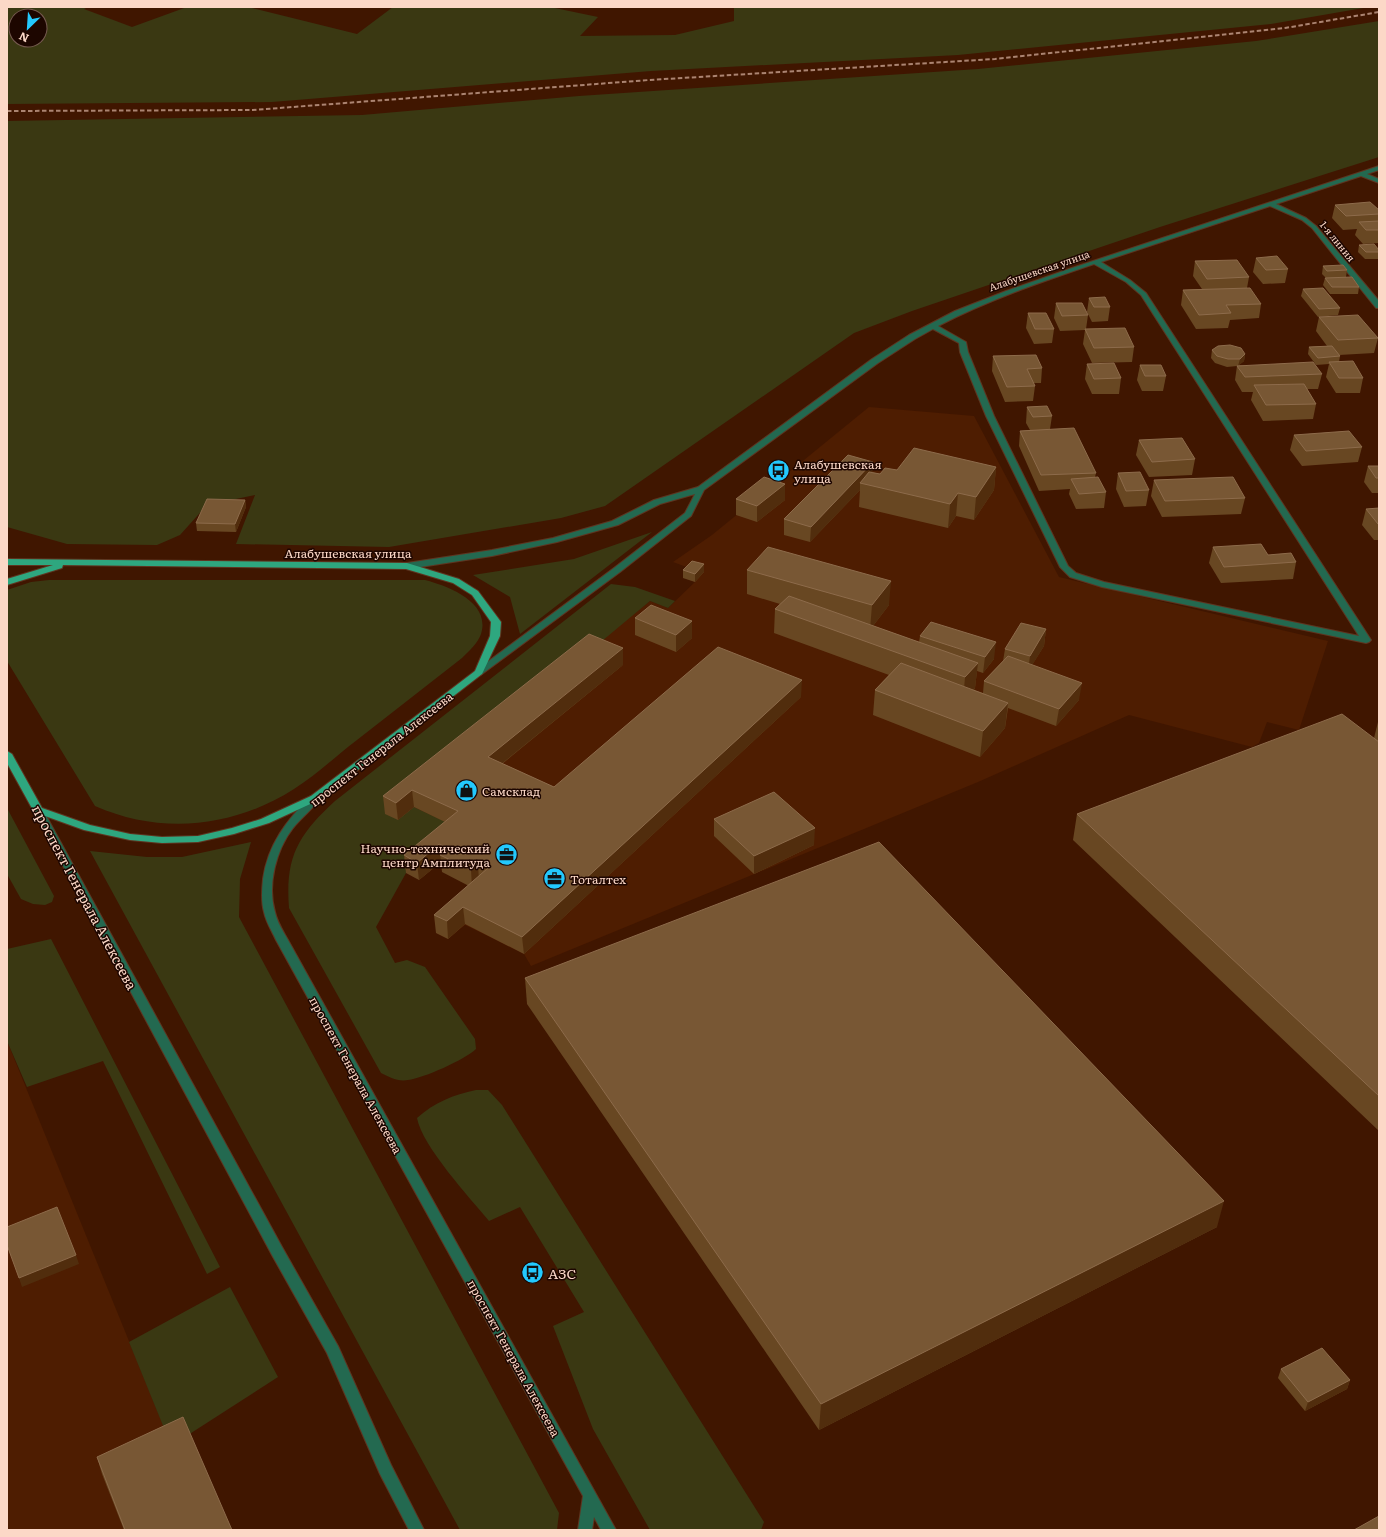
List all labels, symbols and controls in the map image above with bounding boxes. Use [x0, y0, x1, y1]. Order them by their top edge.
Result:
north arrow [8, 8, 48, 48]
text: N [16, 29, 31, 47]
street label: 1-я линия [1317, 218, 1359, 264]
street label: Алабушевская улица [987, 246, 1092, 294]
place label: Алабушевская улица [794, 455, 882, 487]
bus stop icon: Алабушевская улица [765, 458, 791, 484]
street label: Алабушевская улица [285, 544, 412, 562]
street label: проспект Генерала Алексеева [306, 687, 457, 811]
shop icon: Самсклад [454, 778, 480, 804]
place label: Самсклад [482, 782, 540, 800]
street label: проспект Генерала Алексеева [28, 801, 143, 993]
place label: Научно-технический центр Амплитуда [360, 839, 491, 871]
office icon: Научно-технический центр Амплитуда [493, 842, 519, 868]
office icon: Тоталтех [542, 866, 568, 892]
place label: Тоталтех [570, 870, 626, 888]
street label: проспект Генерала Алексеева [305, 993, 407, 1157]
bus stop icon: АЗС [519, 1260, 545, 1286]
place label: АЗС [548, 1263, 576, 1283]
street label: проспект Генерала Алексеева [463, 1276, 565, 1440]

